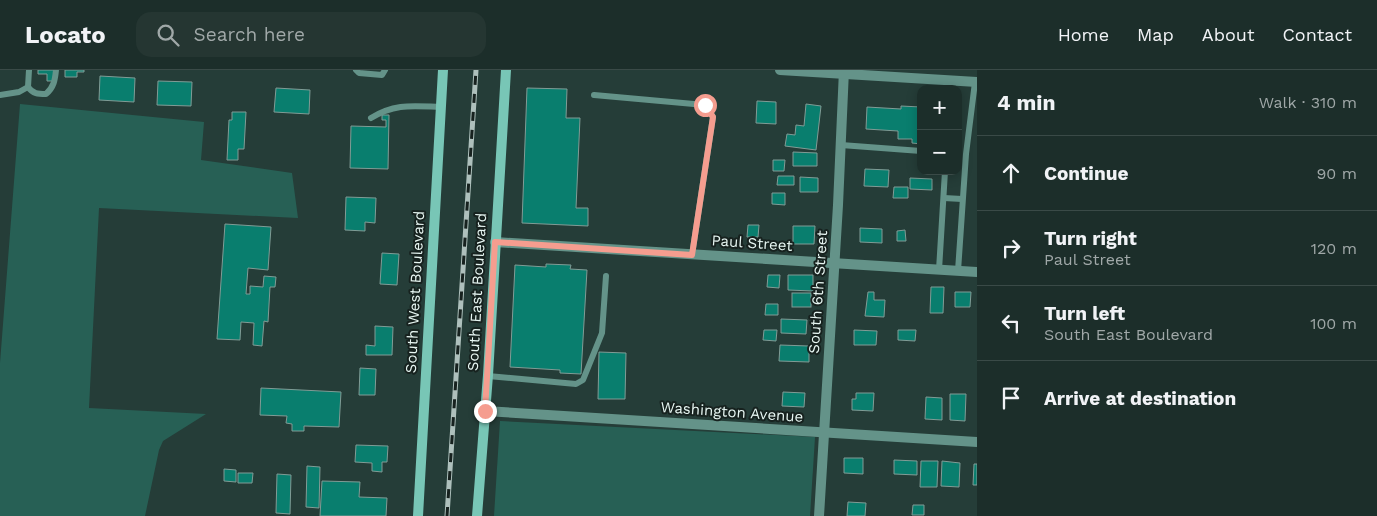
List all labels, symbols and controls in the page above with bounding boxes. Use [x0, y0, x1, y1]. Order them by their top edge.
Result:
search box [136, 12, 486, 57]
text: Locato [25, 21, 106, 49]
icon: search [154, 21, 182, 49]
text: Search here [194, 23, 305, 46]
text: Home [1058, 24, 1109, 45]
text: Map [1137, 24, 1174, 45]
text: About [1202, 24, 1254, 45]
text: Contact [1282, 24, 1352, 45]
map controls [917, 85, 962, 175]
button: + [917, 85, 962, 130]
text: 4 min [997, 90, 1055, 115]
text: Walk · 310 m [1259, 93, 1357, 112]
route start [694, 94, 717, 117]
button: − [917, 130, 962, 175]
icon: ahead [997, 159, 1025, 187]
text: Continue [1044, 162, 1128, 185]
text: 90 m [1316, 164, 1357, 183]
street label: South West Boulevard [402, 210, 428, 374]
street label: South East Boulevard [464, 212, 490, 372]
text: Turn right [1044, 227, 1137, 250]
street label: South 6th Street [805, 229, 831, 354]
street label: Paul Street [711, 231, 794, 255]
icon: right [997, 234, 1025, 262]
text: 120 m [1311, 239, 1357, 258]
text: Paul Street [1044, 250, 1131, 269]
text: Turn left [1044, 302, 1125, 325]
icon: left [997, 309, 1025, 337]
text: 100 m [1310, 314, 1357, 333]
text: South East Boulevard [1044, 325, 1213, 344]
icon: arrive [997, 384, 1025, 412]
text: Arrive at destination [1044, 387, 1236, 410]
street label: Washington Avenue [660, 398, 804, 426]
route end [474, 400, 497, 423]

